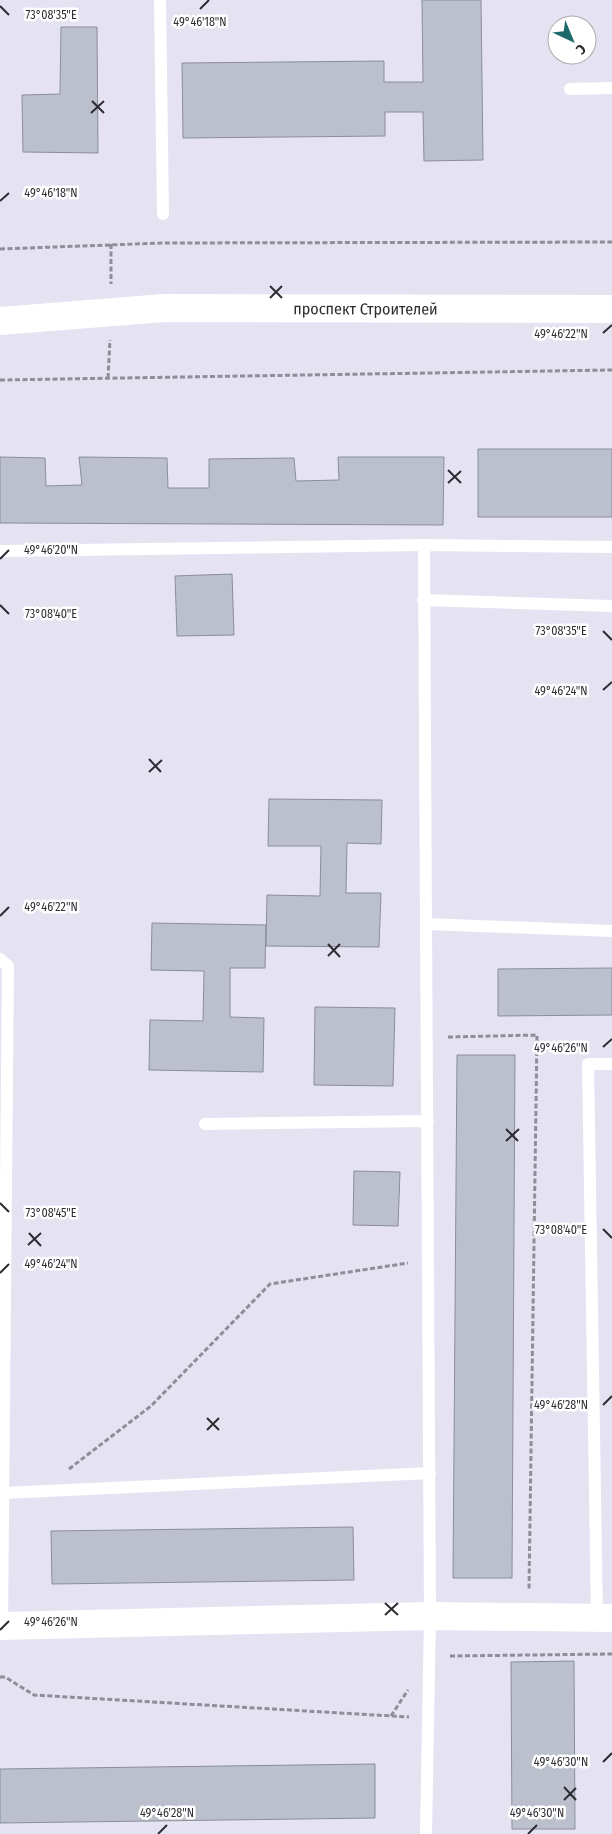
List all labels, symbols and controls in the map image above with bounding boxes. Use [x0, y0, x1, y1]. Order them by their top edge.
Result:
text: 73°08'35"E [25, 8, 77, 22]
text: 49°46'18"N [173, 15, 227, 29]
north arrow [547, 15, 597, 65]
text: С [572, 40, 589, 58]
text: 49°46'18"N [24, 186, 78, 200]
street label: проспект Строителей [293, 299, 438, 318]
text: 49°46'22"N [534, 327, 588, 341]
text: 49°46'20"N [24, 543, 78, 557]
text: 73°08'40"E [25, 607, 77, 621]
text: 73°08'35"E [535, 624, 587, 638]
text: 49°46'24"N [534, 684, 588, 698]
text: 49°46'22"N [24, 900, 78, 914]
text: 49°46'26"N [534, 1041, 588, 1055]
text: 73°08'45"E [26, 1206, 77, 1220]
text: 73°08'40"E [535, 1223, 587, 1237]
text: 49°46'24"N [24, 1257, 78, 1271]
text: 49°46'28"N [534, 1398, 588, 1412]
text: 49°46'26"N [24, 1615, 78, 1629]
text: 49°46'30"N [534, 1755, 588, 1769]
text: 49°46'28"N [140, 1806, 194, 1820]
text: 49°46'30"N [510, 1806, 564, 1820]

